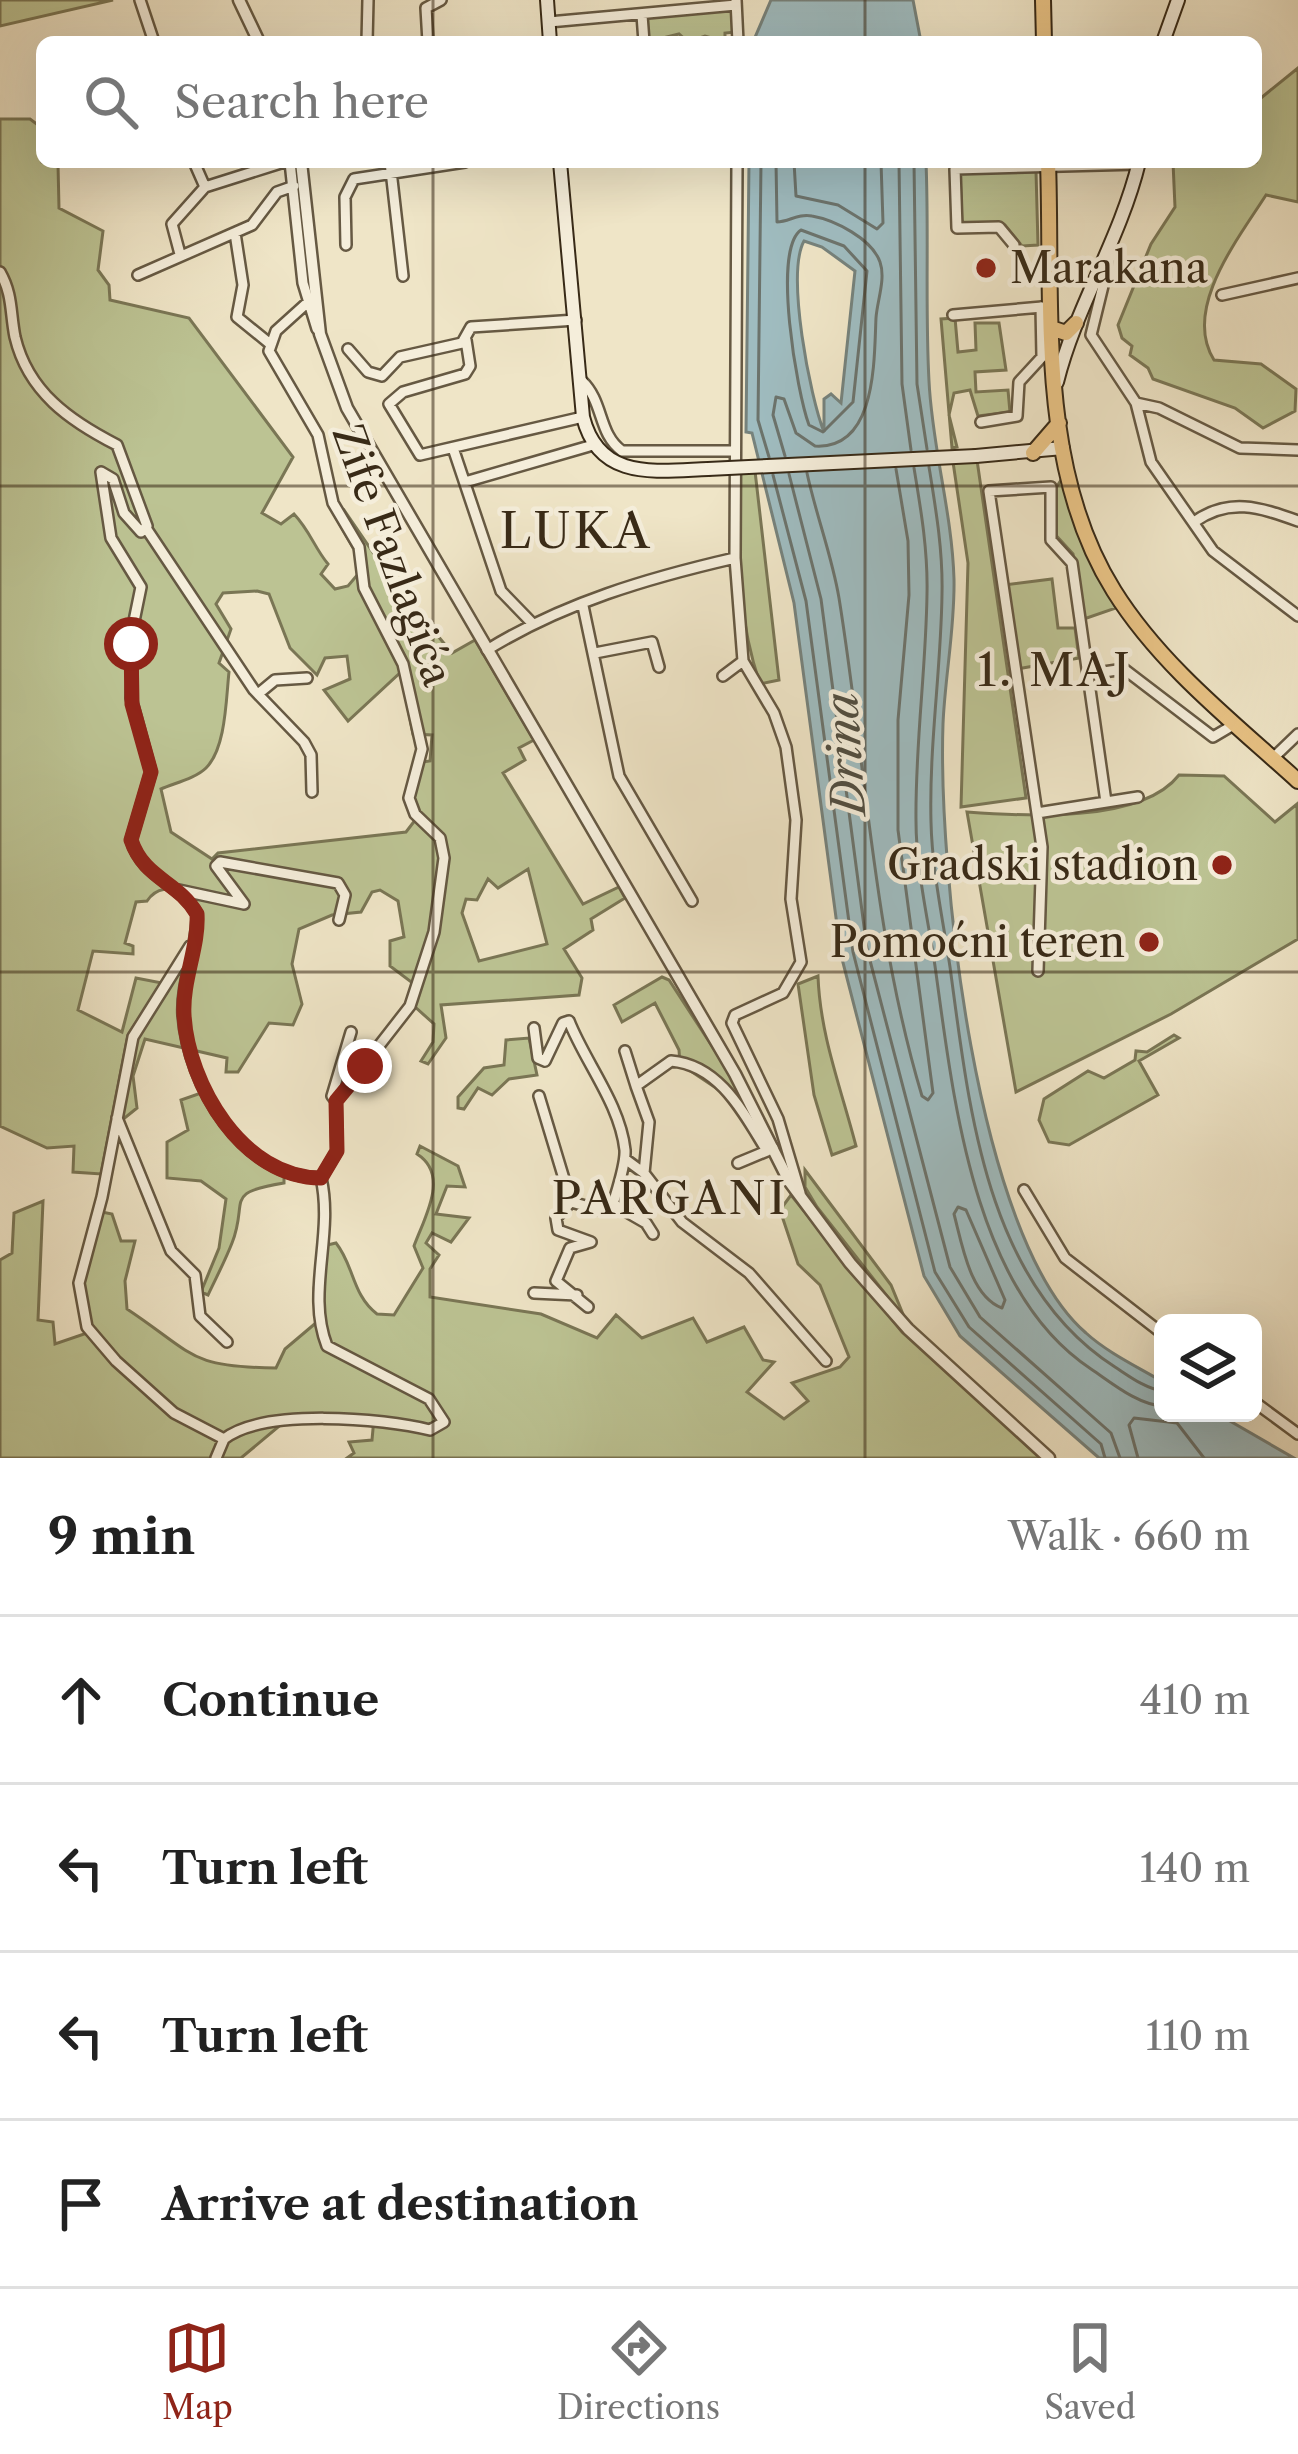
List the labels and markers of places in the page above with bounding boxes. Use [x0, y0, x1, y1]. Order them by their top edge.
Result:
place label: Marakana [1010, 242, 1209, 294]
marker: Marakana [973, 255, 999, 281]
place label: Gradski stadion [887, 839, 1198, 891]
marker: Gradski stadion [1209, 852, 1235, 878]
place label: Pomoćni teren [830, 916, 1125, 968]
marker: Pomoćni teren [1136, 929, 1162, 955]

